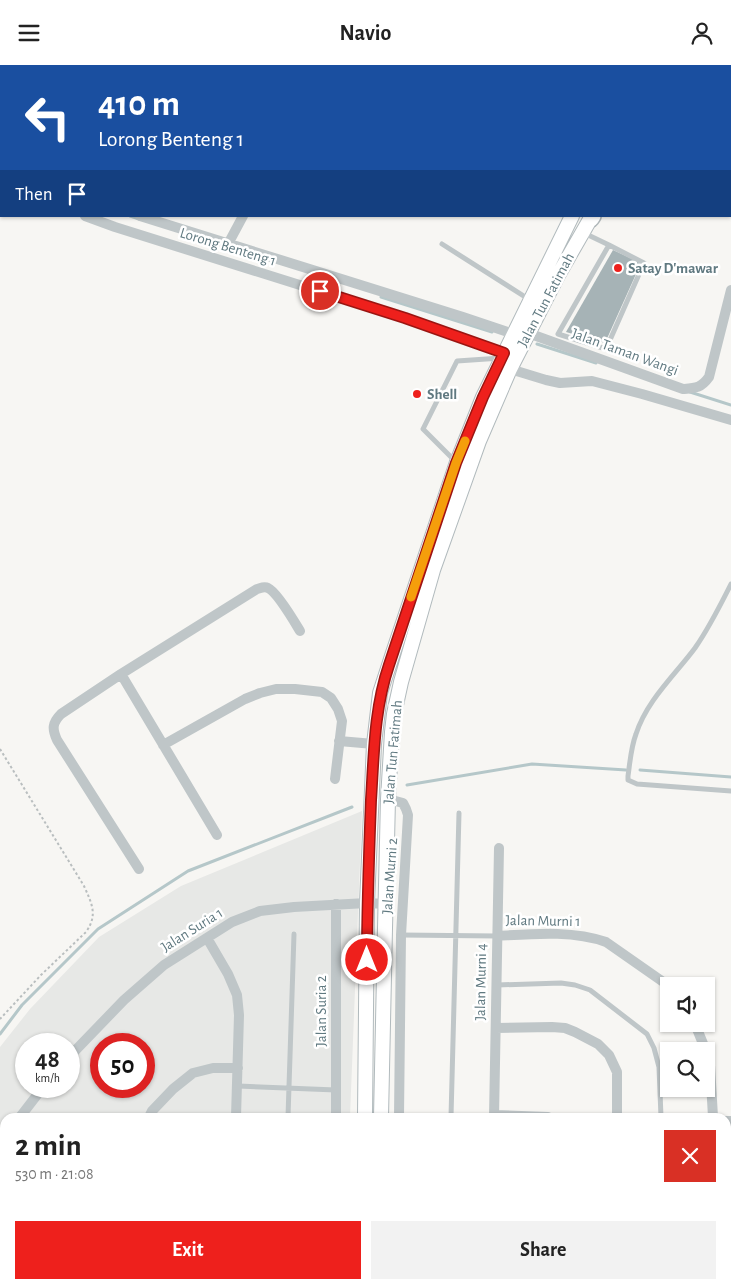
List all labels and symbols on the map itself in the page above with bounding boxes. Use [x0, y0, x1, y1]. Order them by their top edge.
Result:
street label: Lorong Benteng 1 [178, 225, 278, 269]
street label: Jalan Tun Fatimah [515, 251, 577, 349]
place label: Satay D'mawar [628, 261, 719, 276]
marker: Satay D'mawar [612, 262, 624, 274]
pin [299, 270, 341, 312]
street label: Jalan Taman Wangi [570, 326, 680, 378]
place label: Shell [427, 387, 457, 402]
marker: Shell [411, 388, 423, 400]
street label: Jalan Tun Fatimah [381, 699, 405, 805]
street label: Jalan Murni 2 [380, 837, 400, 915]
street label: Jalan Suria 1 [159, 905, 225, 955]
street label: Jalan Murni 1 [505, 913, 581, 929]
position arrow [340, 933, 392, 985]
street label: Jalan Murni 4 [473, 943, 489, 1021]
street label: Jalan Suria 2 [314, 975, 329, 1047]
speed limit sign: 50 [90, 1033, 155, 1098]

